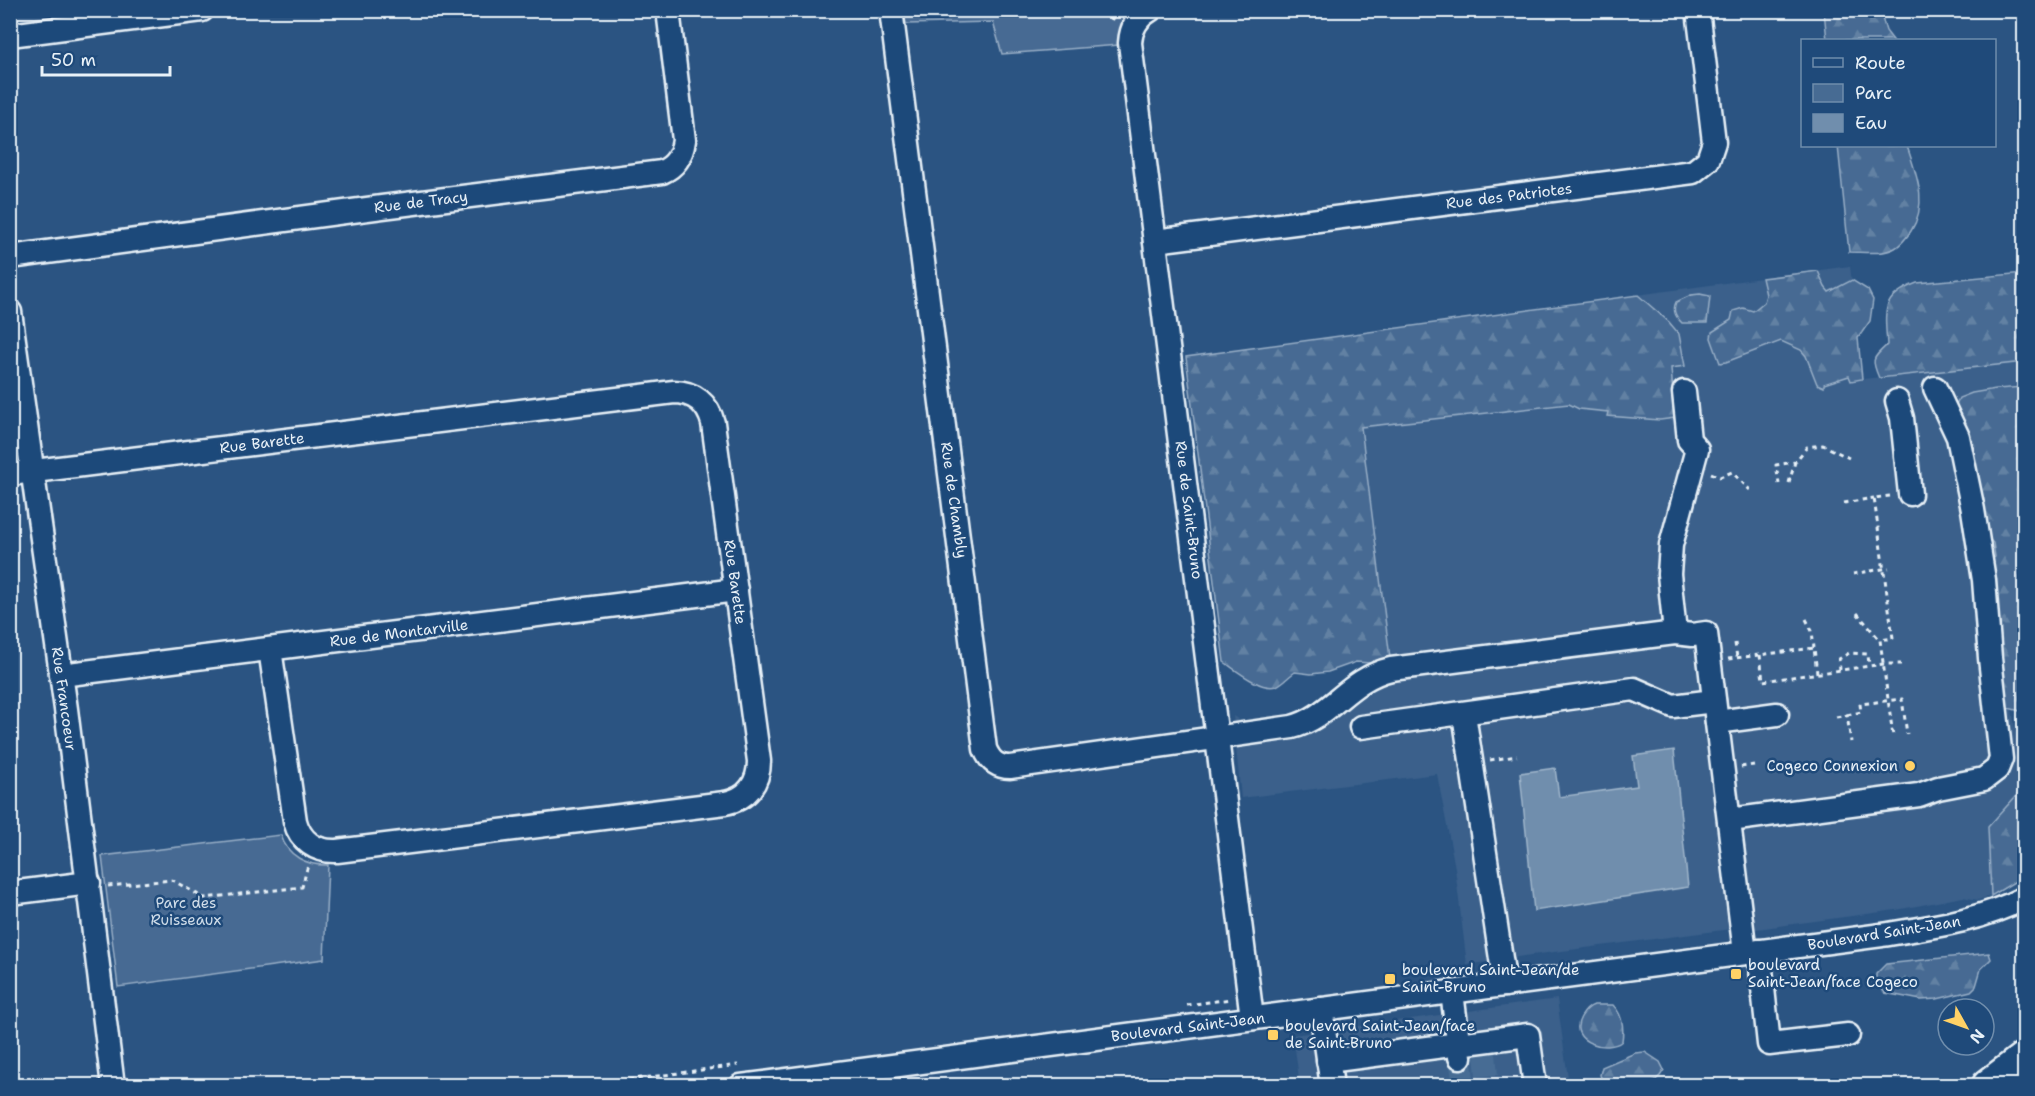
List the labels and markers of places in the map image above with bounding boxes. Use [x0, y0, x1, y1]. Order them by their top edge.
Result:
place label: Cogeco Connexion [1766, 756, 1898, 776]
marker: Cogeco Connexion [1903, 759, 1917, 773]
place label: boulevard Saint-Jean/face Cogeco [1748, 955, 1918, 992]
place label: boulevard Saint-Jean/de Saint-Bruno [1402, 960, 1579, 997]
marker: boulevard Saint-Jean/face Cogeco [1729, 967, 1743, 981]
marker: boulevard Saint-Jean/de Saint-Bruno [1383, 972, 1397, 986]
place label: boulevard Saint-Jean/face de Saint-Bruno [1285, 1016, 1475, 1053]
marker: boulevard Saint-Jean/face de Saint-Bruno [1266, 1028, 1280, 1042]

